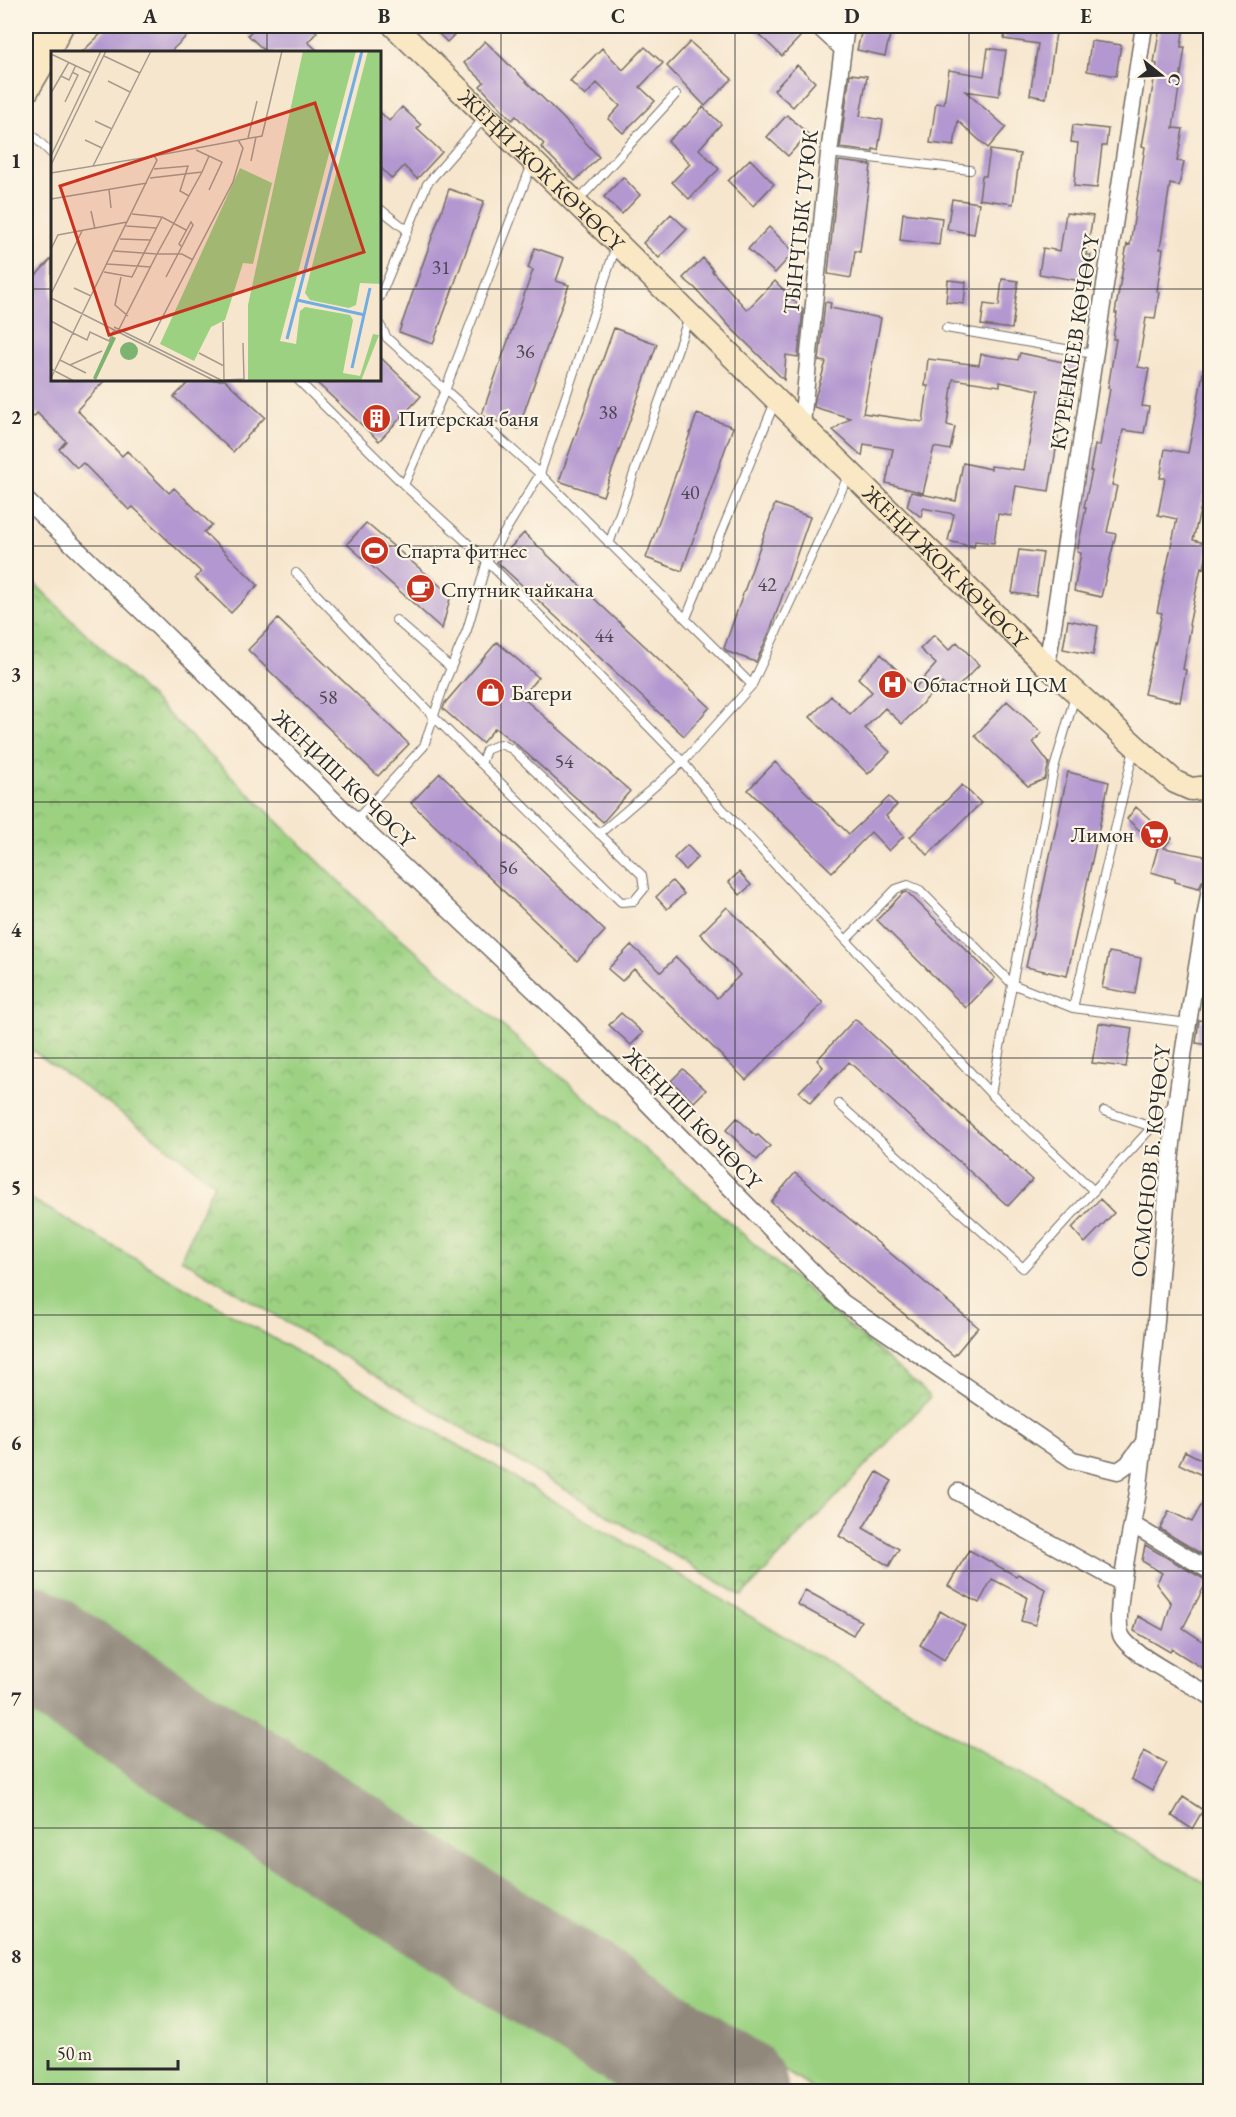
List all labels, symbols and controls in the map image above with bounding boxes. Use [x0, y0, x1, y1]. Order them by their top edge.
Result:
text: A [142, 3, 158, 29]
text: B [378, 3, 390, 29]
text: C [611, 3, 625, 29]
text: D [844, 3, 860, 29]
text: E [1080, 3, 1092, 29]
north arrow [1131, 45, 1191, 105]
inset map [51, 51, 381, 381]
text: С [1163, 71, 1187, 88]
street label: ЖЕҢИ ЖОК КӨЧӨСҮ [451, 82, 631, 258]
street label: ТЫНЧТЫК ТУЮК [776, 128, 825, 316]
text: 1 [11, 148, 21, 174]
street label: КУРЕНКЕЕВ КӨЧӨСҮ [1043, 231, 1106, 452]
house number: 31 [431, 254, 451, 280]
house number: 36 [515, 338, 535, 364]
house number: 38 [598, 399, 618, 425]
building icon: Питерская баня [361, 402, 393, 434]
text: 2 [11, 404, 22, 430]
place label: Питерская баня [398, 404, 539, 433]
street label: ЖЕҢИ ЖОК КӨЧӨСҮ [856, 478, 1035, 655]
house number: 40 [680, 479, 700, 505]
sports icon: Спарта фитнес [359, 534, 391, 566]
place label: Спарта фитнес [396, 536, 527, 565]
house number: 42 [757, 571, 777, 597]
cafe icon: Спутник чайкана [404, 573, 436, 605]
place label: Спутник чайкана [441, 575, 594, 604]
house number: 44 [594, 622, 614, 648]
text: 3 [11, 661, 21, 687]
hospital icon: Областной ЦСМ [876, 668, 908, 700]
place label: Областной ЦСМ [913, 670, 1068, 699]
shop icon: Багери [474, 676, 506, 708]
place label: Багери [511, 678, 572, 707]
house number: 58 [318, 684, 338, 710]
street label: ЖЕҢИШ КӨЧӨСҮ [266, 702, 422, 855]
house number: 54 [554, 748, 574, 774]
supermarket icon: Лимон [1139, 818, 1171, 850]
place label: Лимон [1071, 820, 1134, 849]
house number: 56 [498, 854, 518, 880]
text: 4 [11, 917, 22, 943]
street label: ЖЕҢИШ КӨЧӨСҮ [617, 1040, 769, 1197]
street label: ОСМОНОВ Б. КӨЧӨСҮ [1124, 1042, 1177, 1279]
text: 5 [11, 1174, 21, 1200]
text: 6 [11, 1430, 22, 1456]
text: 7 [11, 1686, 22, 1712]
text: 8 [11, 1943, 21, 1969]
scale bar [48, 2033, 178, 2071]
text: 50 m [57, 2042, 92, 2065]

